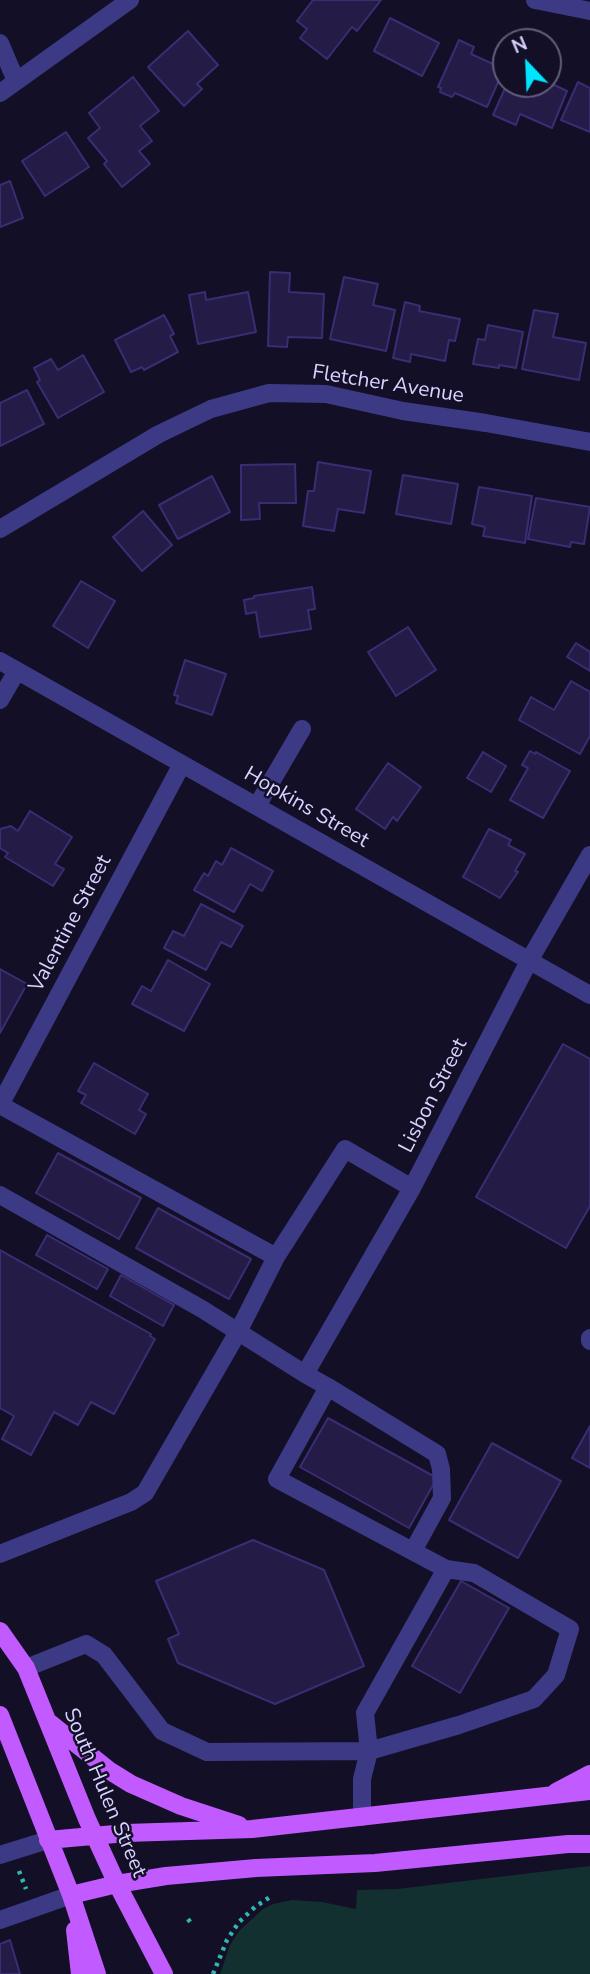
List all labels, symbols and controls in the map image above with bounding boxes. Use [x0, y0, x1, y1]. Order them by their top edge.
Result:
north arrow [492, 28, 562, 98]
text: N [508, 31, 531, 60]
street label: Fletcher Avenue [310, 361, 466, 409]
street label: Hopkins Street [239, 762, 373, 854]
street label: Valentine Street [24, 851, 118, 997]
street label: Lisbon Street [394, 1035, 474, 1157]
street label: South Hulen Street [57, 1705, 151, 1881]

